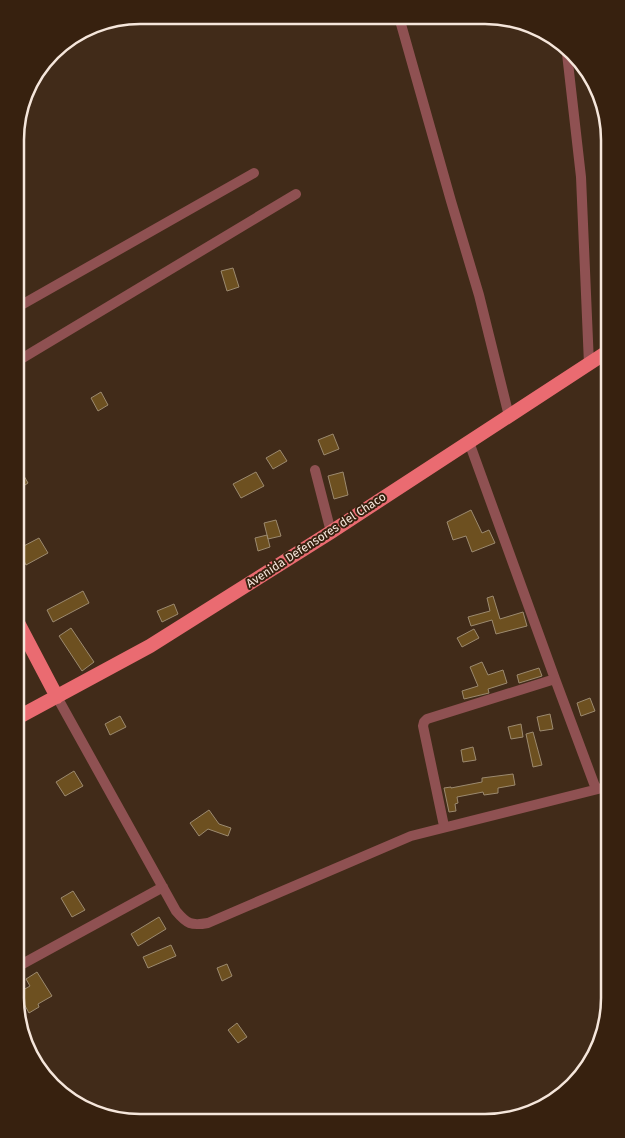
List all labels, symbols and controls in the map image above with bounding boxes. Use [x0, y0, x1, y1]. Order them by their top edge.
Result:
street label: Avenida Defensores del Chaco [244, 490, 388, 590]

